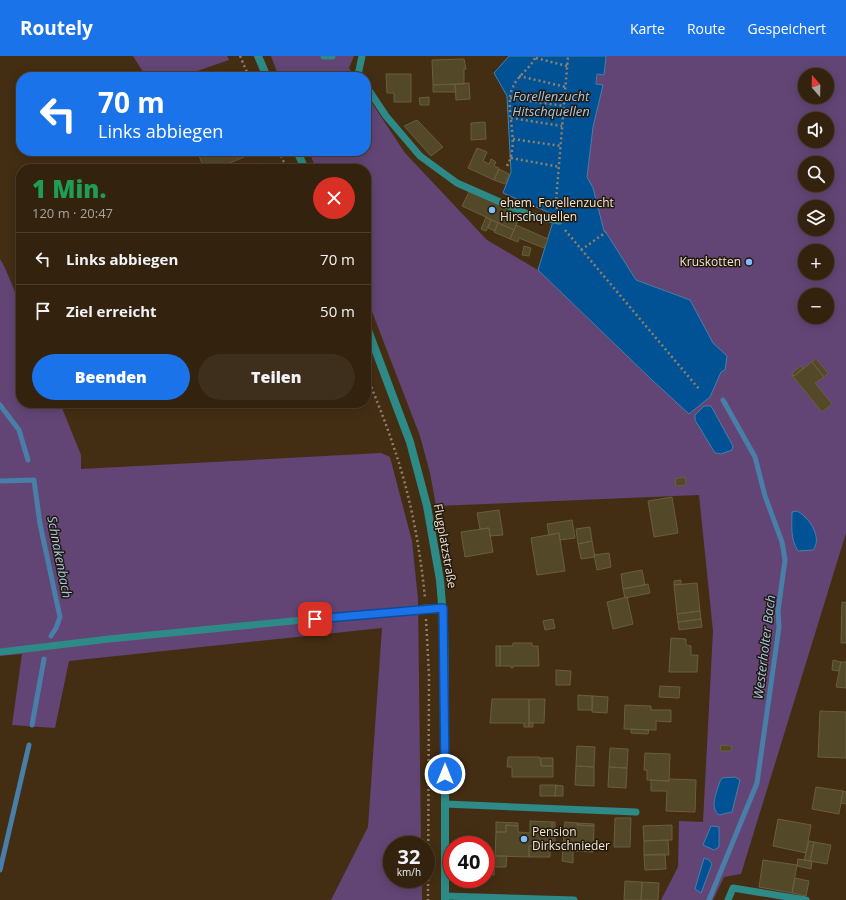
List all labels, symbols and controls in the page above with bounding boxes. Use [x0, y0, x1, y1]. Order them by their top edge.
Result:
text: Routely [20, 15, 93, 41]
text: Karte [630, 19, 665, 38]
text: Route [687, 19, 725, 38]
text: Gespeichert [747, 19, 826, 38]
north arrow [798, 68, 834, 104]
map controls [798, 68, 834, 324]
text: 70 m [98, 83, 165, 121]
water label: Forellenzucht Hitschquellen [512, 87, 590, 120]
icon: left [32, 88, 84, 140]
button: sound [798, 112, 834, 148]
text: Links abbiegen [98, 119, 223, 143]
button: search [798, 156, 834, 192]
text: 1 Min. [32, 172, 106, 205]
button: close [313, 177, 355, 219]
place label: ehem. Forellenzucht Hirschquellen [500, 194, 614, 225]
button: layers [798, 200, 834, 236]
text: 120 m · 20:47 [32, 204, 113, 222]
marker: ehem. Forellenzucht Hirschquellen [487, 205, 497, 215]
button: + [798, 244, 834, 280]
icon: left [32, 248, 54, 270]
text: Links abbiegen [66, 249, 178, 269]
text: 70 m [320, 249, 355, 269]
place label: Kruskotten [679, 253, 741, 270]
marker: Kruskotten [744, 257, 754, 267]
button: − [798, 288, 834, 324]
icon: arrive [32, 300, 54, 322]
text: Ziel erreicht [66, 301, 157, 321]
text: 50 m [320, 301, 355, 321]
button: Beenden [32, 354, 190, 400]
button: Teilen [198, 354, 355, 400]
street label: Flugplatzstraße [430, 502, 461, 590]
water label: Schnakenbach [43, 514, 77, 600]
water label: Westerholter Bach [749, 594, 779, 700]
pin [298, 602, 332, 636]
icon: arrive [304, 608, 326, 630]
position arrow [424, 753, 466, 795]
place label: Pension Dirkschnieder [532, 823, 610, 854]
marker: Pension Dirkschnieder [519, 834, 529, 844]
speed limit sign: 40 [443, 836, 495, 888]
text: 32 [398, 843, 420, 870]
text: km/h [397, 865, 421, 879]

